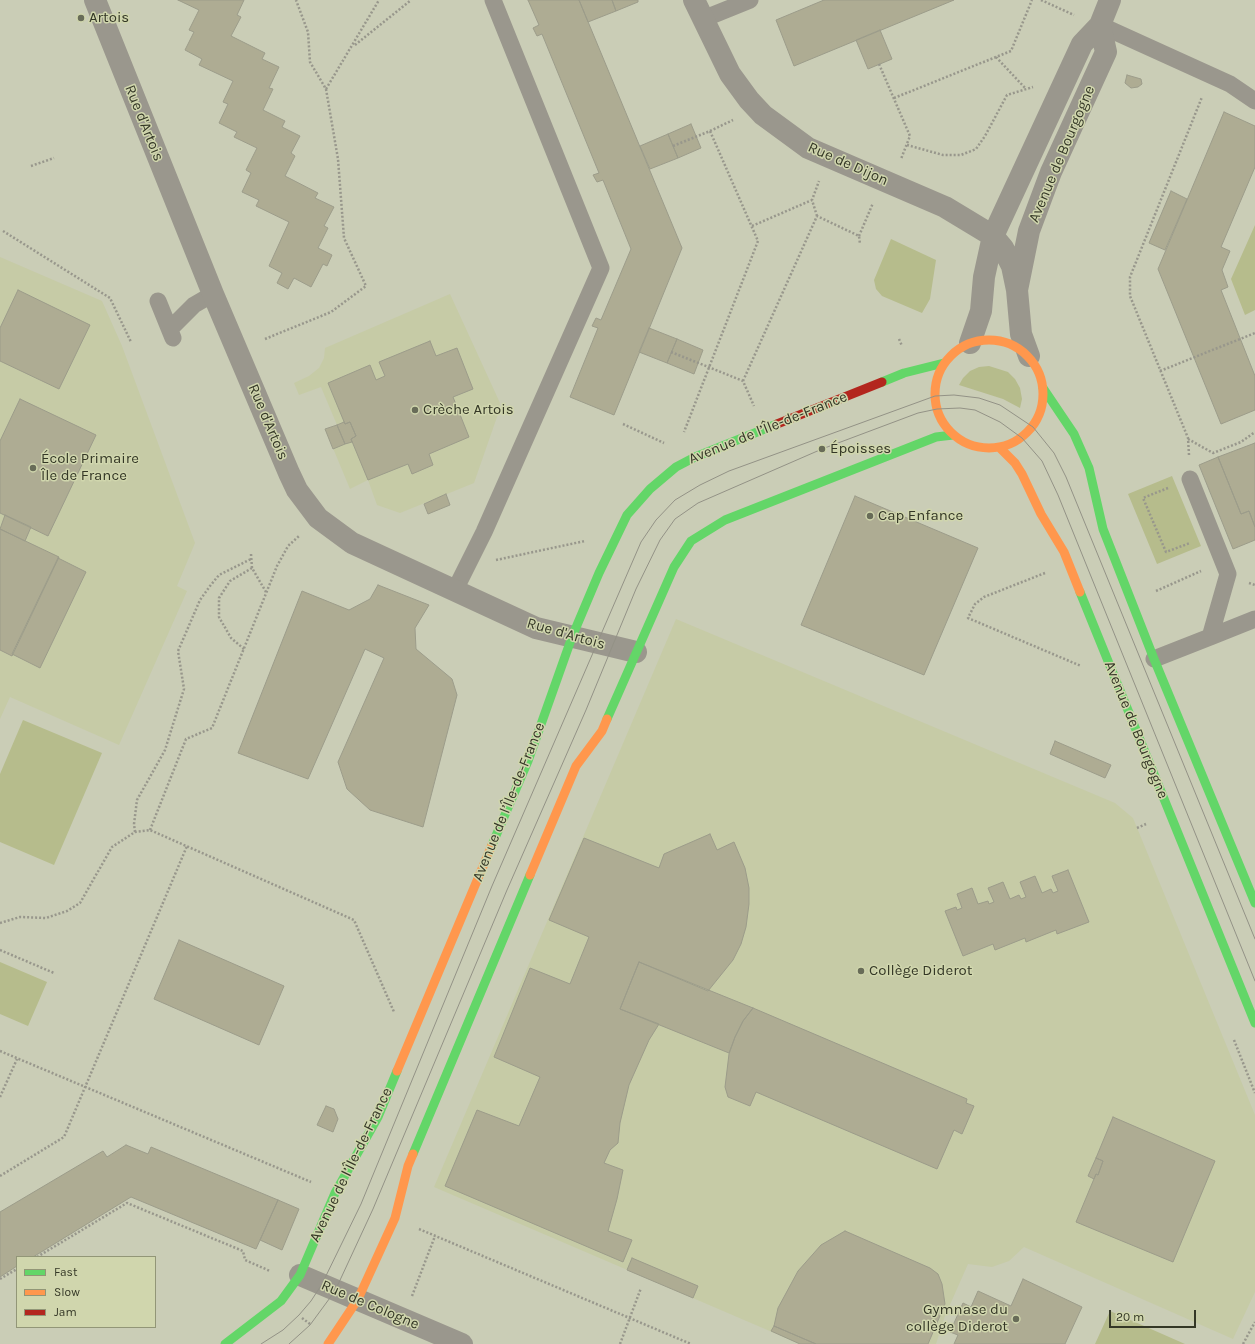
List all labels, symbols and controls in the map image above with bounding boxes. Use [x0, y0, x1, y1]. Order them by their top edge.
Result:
place label: Artois [89, 9, 129, 27]
marker: Artois [76, 13, 86, 23]
street label: Rue d'Artois [121, 82, 167, 164]
street label: Avenue de Bourgogne [1025, 83, 1099, 225]
street label: Rue de Dijon [805, 138, 891, 190]
street label: Rue d'Artois [244, 381, 292, 463]
street label: Avenue de l’Île-de-France [686, 388, 850, 468]
place label: Crèche Artois [423, 401, 514, 419]
marker: Crèche Artois [410, 405, 420, 415]
place label: Époisses [830, 440, 891, 458]
marker: Époisses [817, 444, 827, 454]
place label: École Primaire Île de France [41, 450, 139, 485]
marker: École Primaire Île de France [28, 463, 38, 473]
place label: Cap Enfance [878, 507, 963, 525]
marker: Cap Enfance [865, 511, 875, 521]
street label: Rue d'Artois [525, 614, 607, 654]
street label: Avenue de Bourgogne [1100, 659, 1172, 801]
street label: Avenue de l’Île-de-France [469, 720, 549, 884]
place label: Collège Diderot [869, 962, 972, 980]
marker: Collège Diderot [856, 966, 866, 976]
street label: Avenue de l’Île-de-France [306, 1085, 396, 1245]
legend [16, 1256, 156, 1328]
text: Fast [54, 1265, 77, 1279]
street label: Rue de Cologne [318, 1276, 422, 1334]
text: Slow [54, 1285, 80, 1299]
place label: Gymnase du collège Diderot [906, 1301, 1008, 1336]
scale bar [1111, 1302, 1198, 1328]
text: Jam [54, 1305, 77, 1319]
text: 20 m [1116, 1310, 1144, 1324]
marker: Gymnase du collège Diderot [1011, 1314, 1021, 1324]

